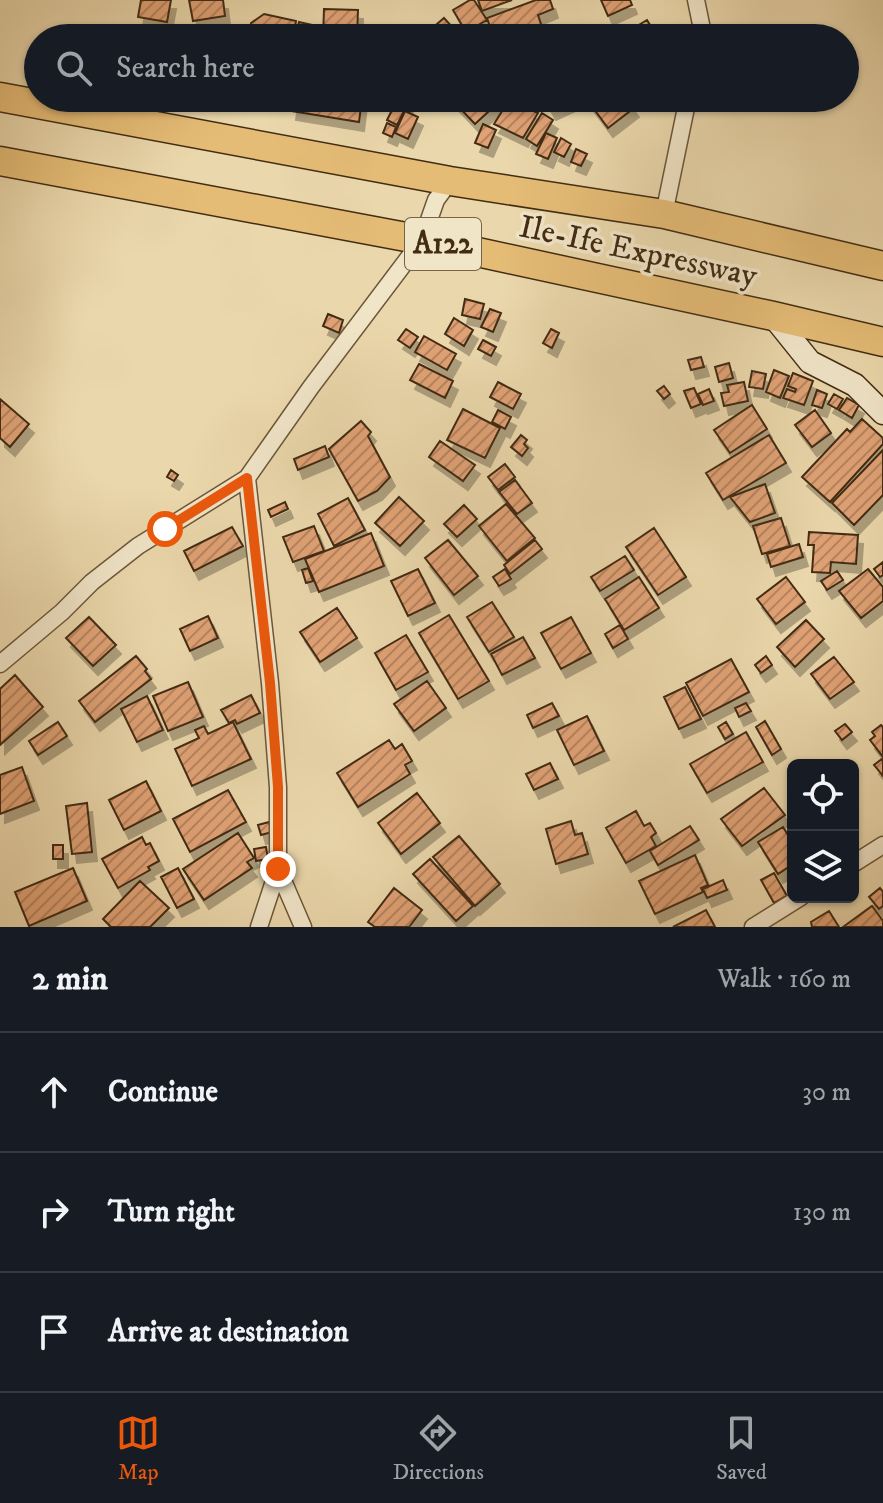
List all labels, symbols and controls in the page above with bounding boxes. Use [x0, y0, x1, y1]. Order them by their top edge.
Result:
search box [24, 24, 859, 112]
icon: search [52, 46, 96, 90]
text: Search here [116, 50, 255, 87]
street label: Ile-Ife Expressway [515, 207, 761, 297]
road number: A122 [405, 218, 481, 270]
route start [147, 511, 183, 547]
map controls [787, 759, 859, 903]
button: locate [787, 759, 859, 831]
button: layers [787, 831, 859, 903]
route end [260, 851, 296, 887]
text: 2 min [32, 958, 108, 1000]
text: Walk · 160 m [718, 963, 851, 996]
icon: ahead [32, 1070, 76, 1114]
text: Continue [108, 1074, 218, 1111]
text: 30 m [802, 1076, 851, 1109]
icon: right [32, 1190, 76, 1234]
text: Turn right [108, 1194, 235, 1231]
text: 130 m [793, 1196, 851, 1229]
icon: arrive [32, 1310, 76, 1354]
text: Arrive at destination [108, 1314, 349, 1351]
tab: Map [116, 1411, 160, 1486]
tab: Directions [393, 1411, 484, 1486]
tab: Saved [716, 1411, 767, 1486]

